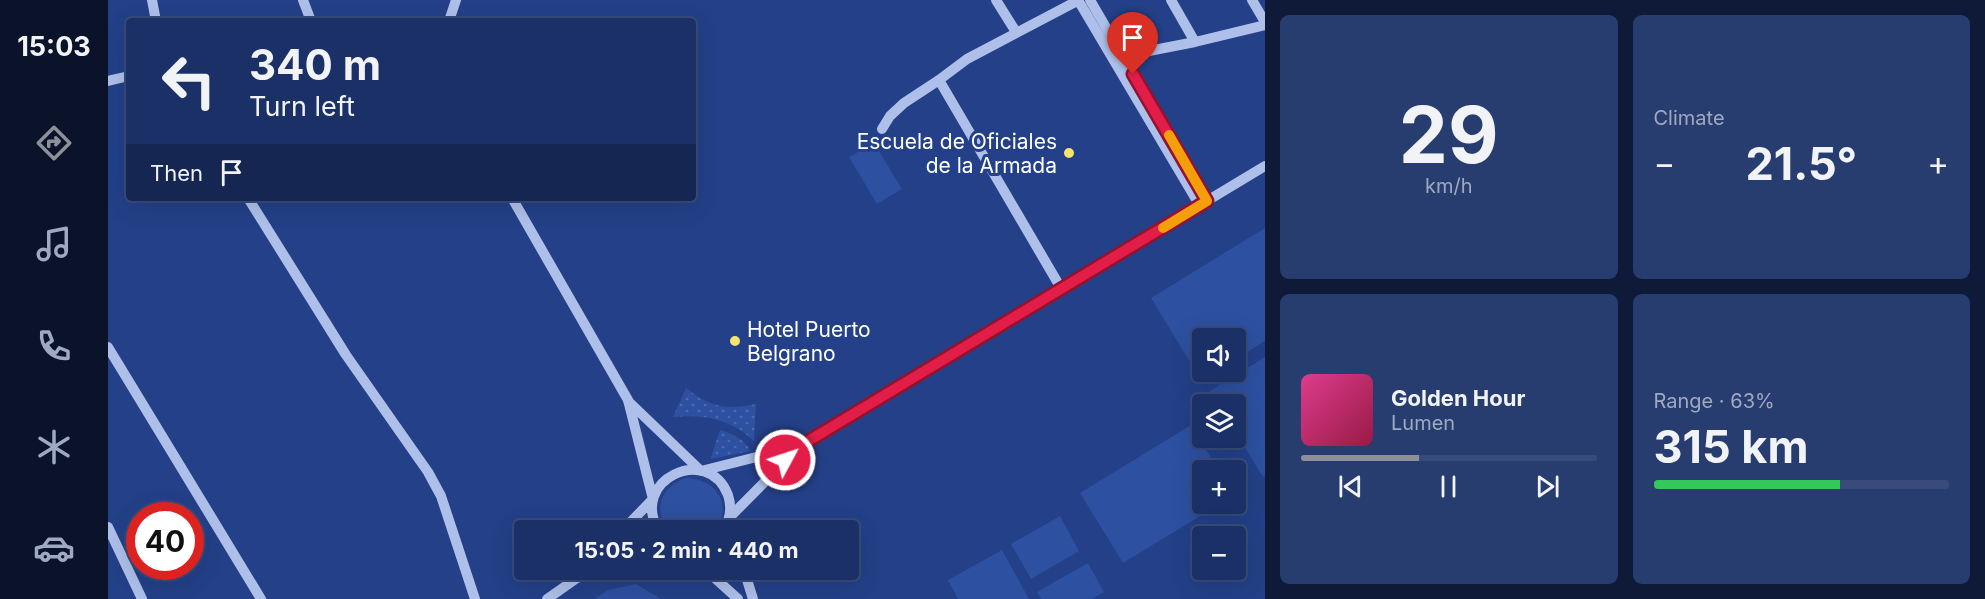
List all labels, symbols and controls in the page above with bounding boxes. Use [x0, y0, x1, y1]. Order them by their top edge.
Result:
pin [1107, 12, 1158, 74]
icon: arrive [1116, 21, 1149, 54]
text: 15:03 [17, 30, 91, 63]
text: 340 m [249, 39, 381, 90]
icon: left [150, 42, 228, 120]
text: 29 [1399, 87, 1499, 182]
text: Turn left [249, 90, 355, 123]
text: Climate [1654, 106, 1725, 130]
icon: directions [33, 122, 75, 164]
place label: Escuela de Oficiales de la Armada [857, 129, 1057, 178]
text: 21.5° [1745, 136, 1857, 191]
text: − [1654, 143, 1675, 183]
text: + [1927, 143, 1949, 183]
marker: Escuela de Oficiales de la Armada [1062, 146, 1076, 160]
icon: arrive [215, 156, 248, 189]
text: Then [150, 160, 203, 186]
text: km/h [1425, 174, 1473, 198]
icon: music [33, 223, 75, 265]
place label: Hotel Puerto Belgrano [747, 317, 871, 366]
icon: phone [33, 325, 75, 367]
map controls [1192, 328, 1246, 580]
button: sound [1192, 328, 1246, 382]
marker: Hotel Puerto Belgrano [728, 334, 742, 348]
text: Golden Hour [1391, 385, 1525, 411]
text: Range · 63% [1654, 389, 1775, 413]
button: layers [1192, 394, 1246, 448]
text: Lumen [1391, 411, 1455, 435]
text: 315 km [1654, 419, 1809, 474]
icon: climate [33, 426, 75, 468]
position arrow [753, 428, 817, 492]
button: + [1192, 460, 1246, 514]
icon: previous [1334, 470, 1367, 503]
icon: pause [1432, 470, 1465, 503]
icon: next [1531, 470, 1564, 503]
speed limit sign: 40 [126, 502, 204, 580]
button: − [1192, 526, 1246, 580]
icon: car [33, 527, 75, 569]
text: 15:05 · 2 min · 440 m [574, 537, 799, 563]

